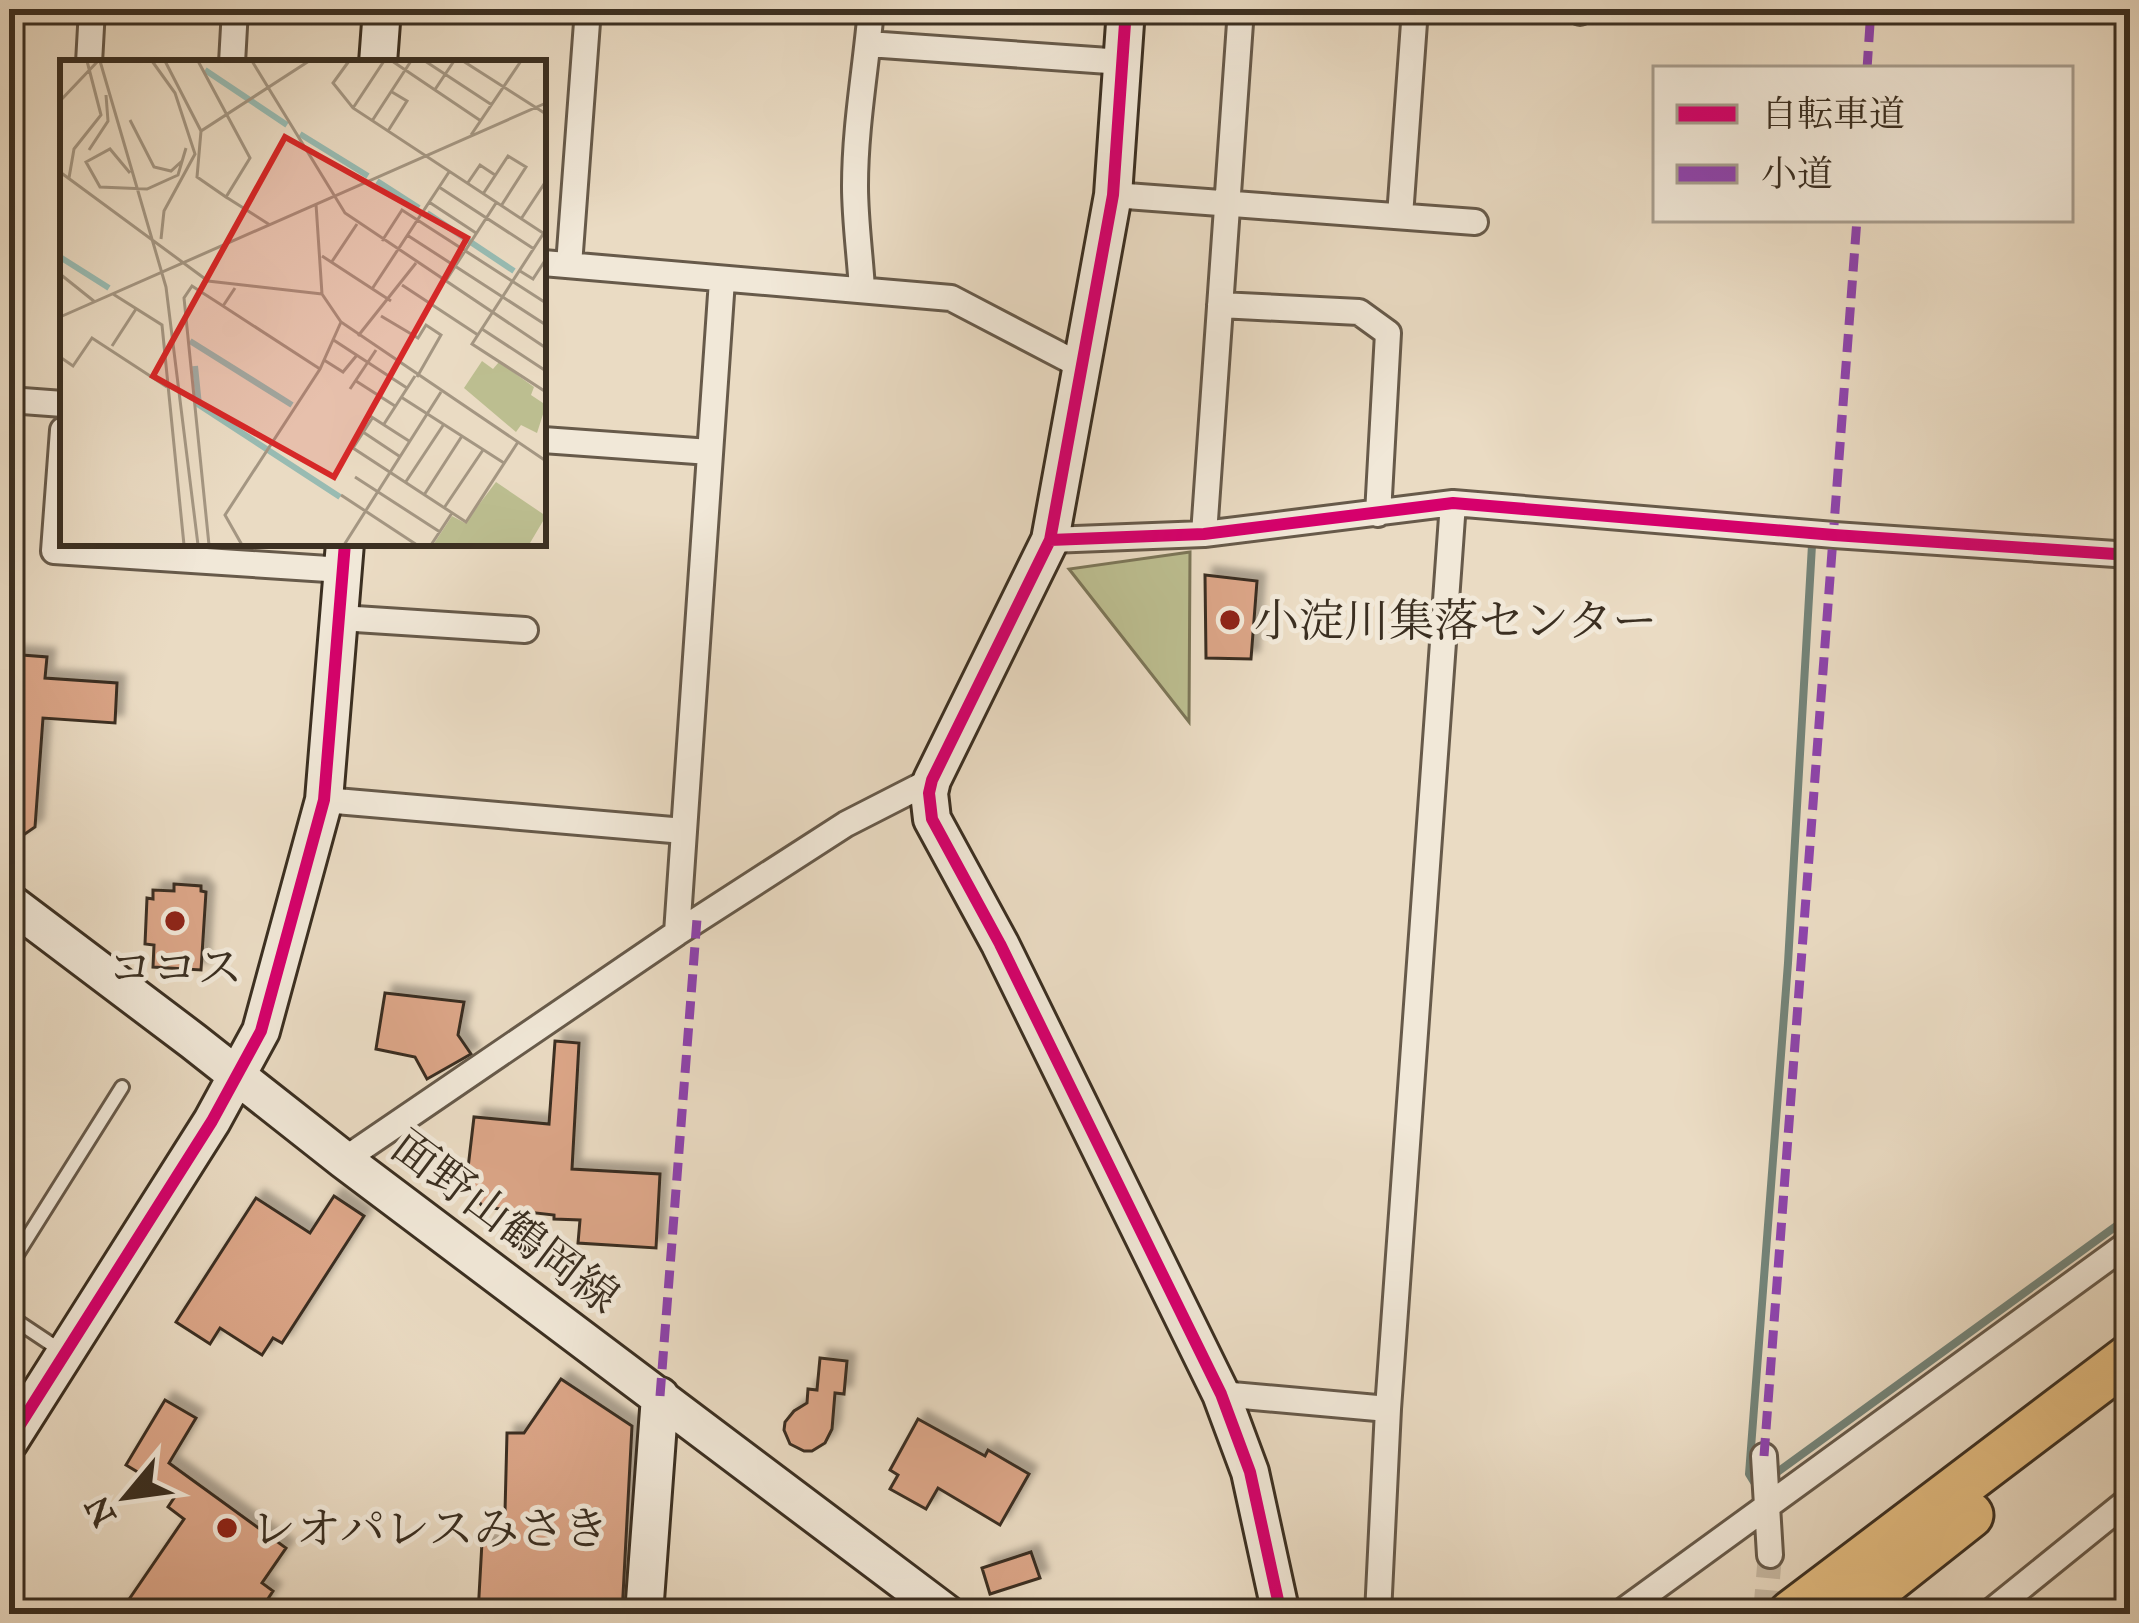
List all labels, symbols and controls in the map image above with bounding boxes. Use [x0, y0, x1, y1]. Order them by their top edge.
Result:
inset map [60, 60, 546, 546]
legend [1653, 66, 2073, 222]
text: 自転車道 [1761, 92, 1905, 136]
text: 小道 [1761, 152, 1833, 196]
place label: 小淀川集落センター [1254, 593, 1657, 648]
marker: 小淀川集落センター [1217, 607, 1243, 633]
marker: ココス [162, 908, 188, 934]
place label: ココス [107, 940, 243, 995]
street label: 面野山鶴岡線 [381, 1118, 630, 1325]
north arrow [66, 1437, 186, 1557]
text: N [76, 1489, 125, 1533]
place label: レオパレスみさき [251, 1501, 609, 1556]
marker: レオパレスみさき [214, 1515, 240, 1541]

